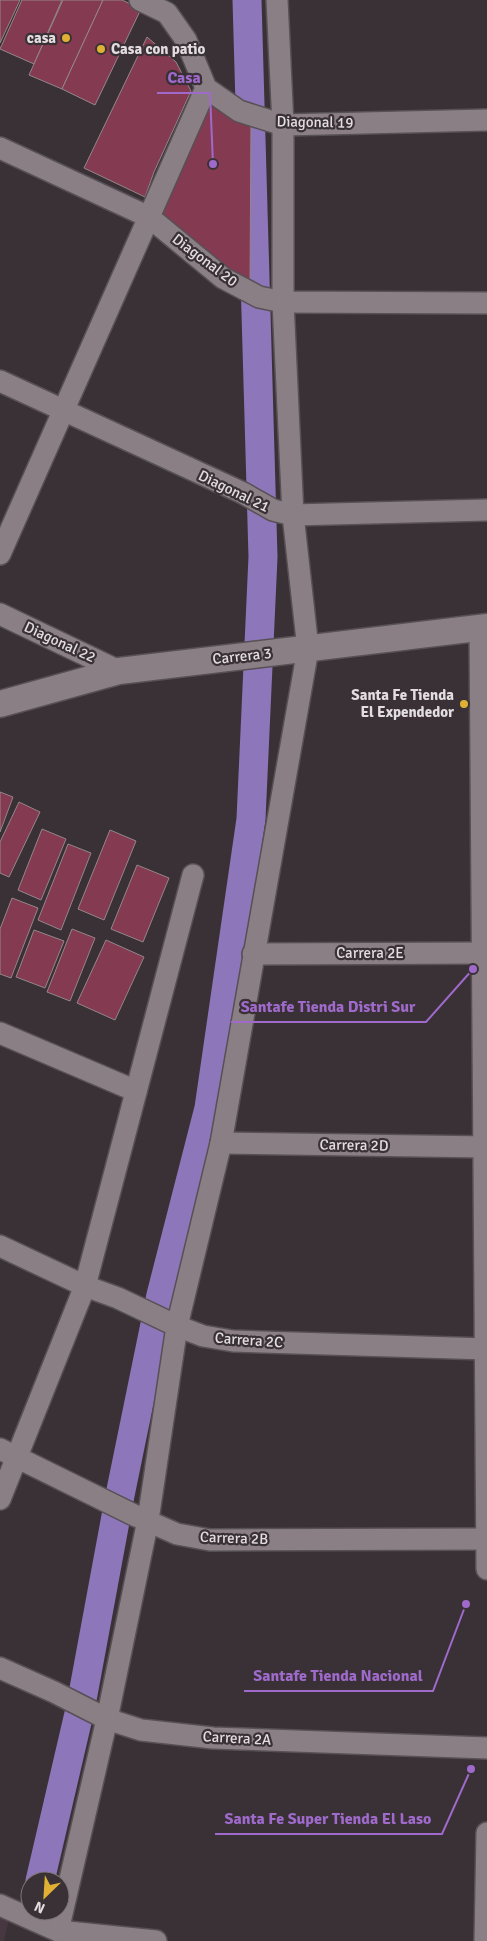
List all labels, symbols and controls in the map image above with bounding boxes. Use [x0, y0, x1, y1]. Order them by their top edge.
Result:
place label: casa [27, 29, 56, 47]
marker: casa [60, 32, 72, 44]
place label: Casa con patio [111, 40, 206, 58]
marker: Casa con patio [95, 43, 107, 55]
callout: Casa [157, 62, 210, 93]
text: Casa [167, 68, 201, 88]
street label: Diagonal 19 [276, 112, 354, 132]
street label: Diagonal 20 [169, 230, 241, 290]
street label: Diagonal 21 [196, 466, 272, 516]
street label: Diagonal 22 [21, 618, 99, 666]
street label: Carrera 3 [212, 644, 272, 668]
place label: Santa Fe Tienda El Expendedor [351, 686, 454, 721]
marker: Santa Fe Tienda El Expendedor [458, 698, 470, 710]
street label: Carrera 2E [336, 944, 404, 962]
callout: Santafe Tienda Distri Sur [231, 991, 426, 1022]
text: Santafe Tienda Distri Sur [241, 997, 416, 1017]
street label: Carrera 2D [319, 1135, 389, 1155]
street label: Carrera 2C [214, 1329, 284, 1351]
street label: Carrera 2B [200, 1528, 268, 1548]
callout: Santafe Tienda Nacional [244, 1660, 433, 1691]
text: Santafe Tienda Nacional [253, 1666, 423, 1686]
street label: Carrera 2A [202, 1727, 272, 1749]
callout: Santa Fe Super Tienda El Laso [215, 1803, 442, 1834]
text: Santa Fe Super Tienda El Laso [225, 1809, 431, 1829]
north arrow [20, 1871, 70, 1921]
text: N [32, 1898, 48, 1917]

